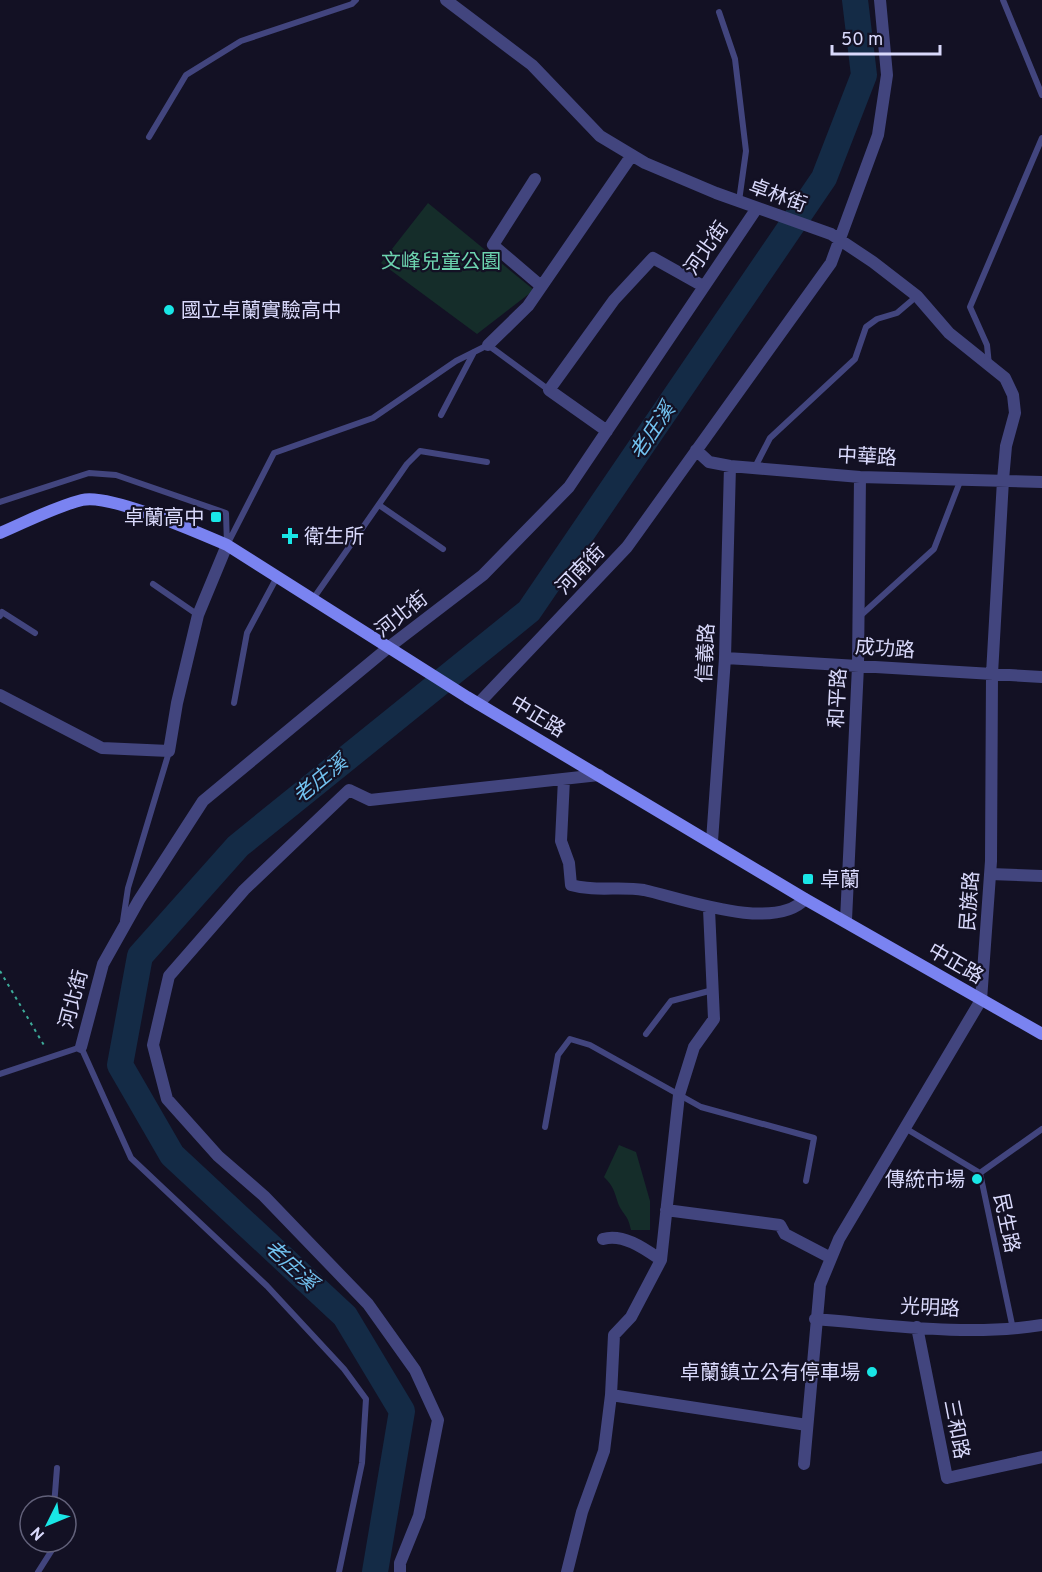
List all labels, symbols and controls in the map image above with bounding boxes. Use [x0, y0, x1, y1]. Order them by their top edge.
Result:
scale bar [832, 18, 940, 56]
text: 50 m [841, 29, 883, 52]
street label: 卓林街 [745, 174, 810, 219]
street label: 河北街 [680, 217, 735, 281]
park label: 文峰兒童公園 [381, 250, 501, 276]
place label: 國立卓蘭實驗高中 [181, 299, 341, 325]
marker: 國立卓蘭實驗高中 [162, 303, 176, 317]
water label: 老庄溪 [624, 396, 684, 466]
street label: 中華路 [836, 443, 898, 473]
place label: 卓蘭高中 [124, 506, 204, 532]
marker: 卓蘭高中 [209, 510, 223, 524]
place label: 衛生所 [304, 525, 364, 551]
marker: 衛生所 [281, 527, 299, 545]
street label: 河南街 [551, 540, 612, 601]
street label: 河北街 [371, 587, 434, 644]
street label: 信義路 [692, 622, 722, 684]
street label: 成功路 [854, 635, 916, 665]
street label: 和平路 [824, 667, 854, 729]
street label: 中正路 [505, 691, 569, 744]
water label: 老庄溪 [288, 748, 356, 810]
place label: 卓蘭 [820, 868, 860, 894]
street label: 民族路 [956, 870, 986, 932]
marker: 卓蘭 [801, 872, 815, 886]
street label: 中正路 [923, 938, 987, 991]
street label: 河北街 [55, 967, 95, 1032]
place label: 傳統市場 [885, 1168, 965, 1194]
marker: 傳統市場 [970, 1172, 984, 1186]
street label: 民生路 [986, 1191, 1024, 1255]
water label: 老庄溪 [258, 1235, 324, 1299]
street label: 光明路 [899, 1294, 961, 1324]
place label: 卓蘭鎮立公有停車場 [680, 1361, 860, 1387]
marker: 卓蘭鎮立公有停車場 [865, 1365, 879, 1379]
street label: 三和路 [937, 1397, 974, 1461]
north arrow [18, 1494, 78, 1554]
text: N [27, 1522, 50, 1544]

